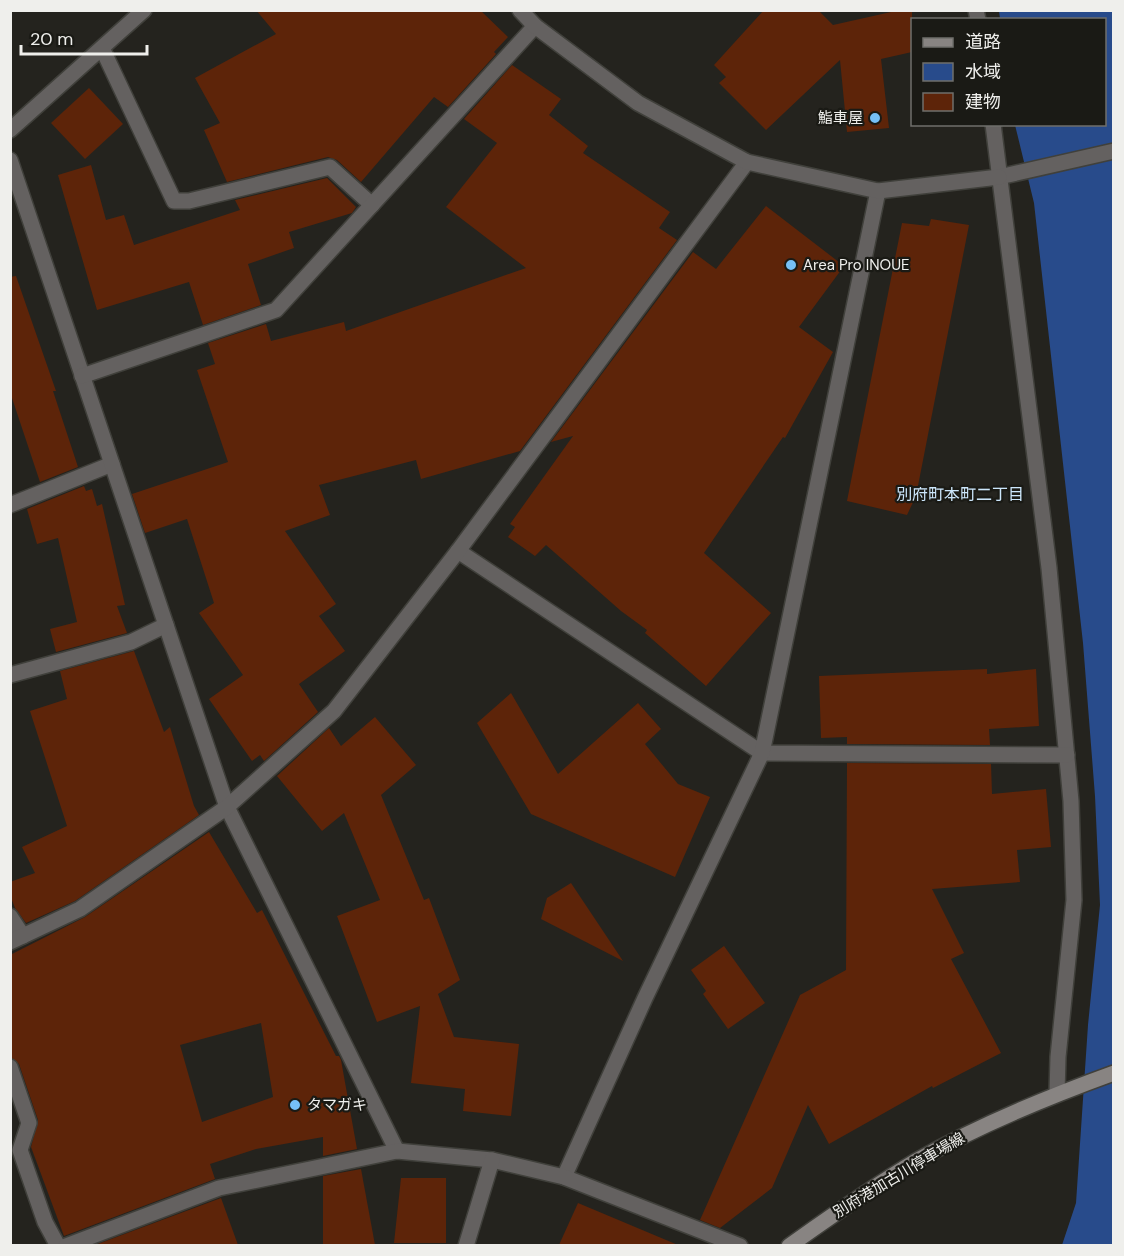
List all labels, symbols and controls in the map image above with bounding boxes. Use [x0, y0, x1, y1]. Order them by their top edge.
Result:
scale bar [21, 18, 147, 56]
legend [911, 18, 1106, 126]
text: 20 m [30, 27, 73, 51]
text: 道路 [965, 30, 1001, 54]
text: 水域 [965, 60, 1001, 84]
text: 建物 [965, 90, 1001, 114]
place label: 鮨車屋 [818, 108, 863, 128]
marker: 鮨車屋 [868, 111, 882, 125]
place label: Area Pro INOUE [803, 255, 910, 275]
marker: Area Pro INOUE [784, 258, 798, 272]
district label: 別府町本町二丁目 [896, 484, 1024, 505]
place label: タマガキ [307, 1095, 367, 1115]
marker: タマガキ [288, 1098, 302, 1112]
street label: 別府港加古川停車場線 [830, 1128, 968, 1222]

